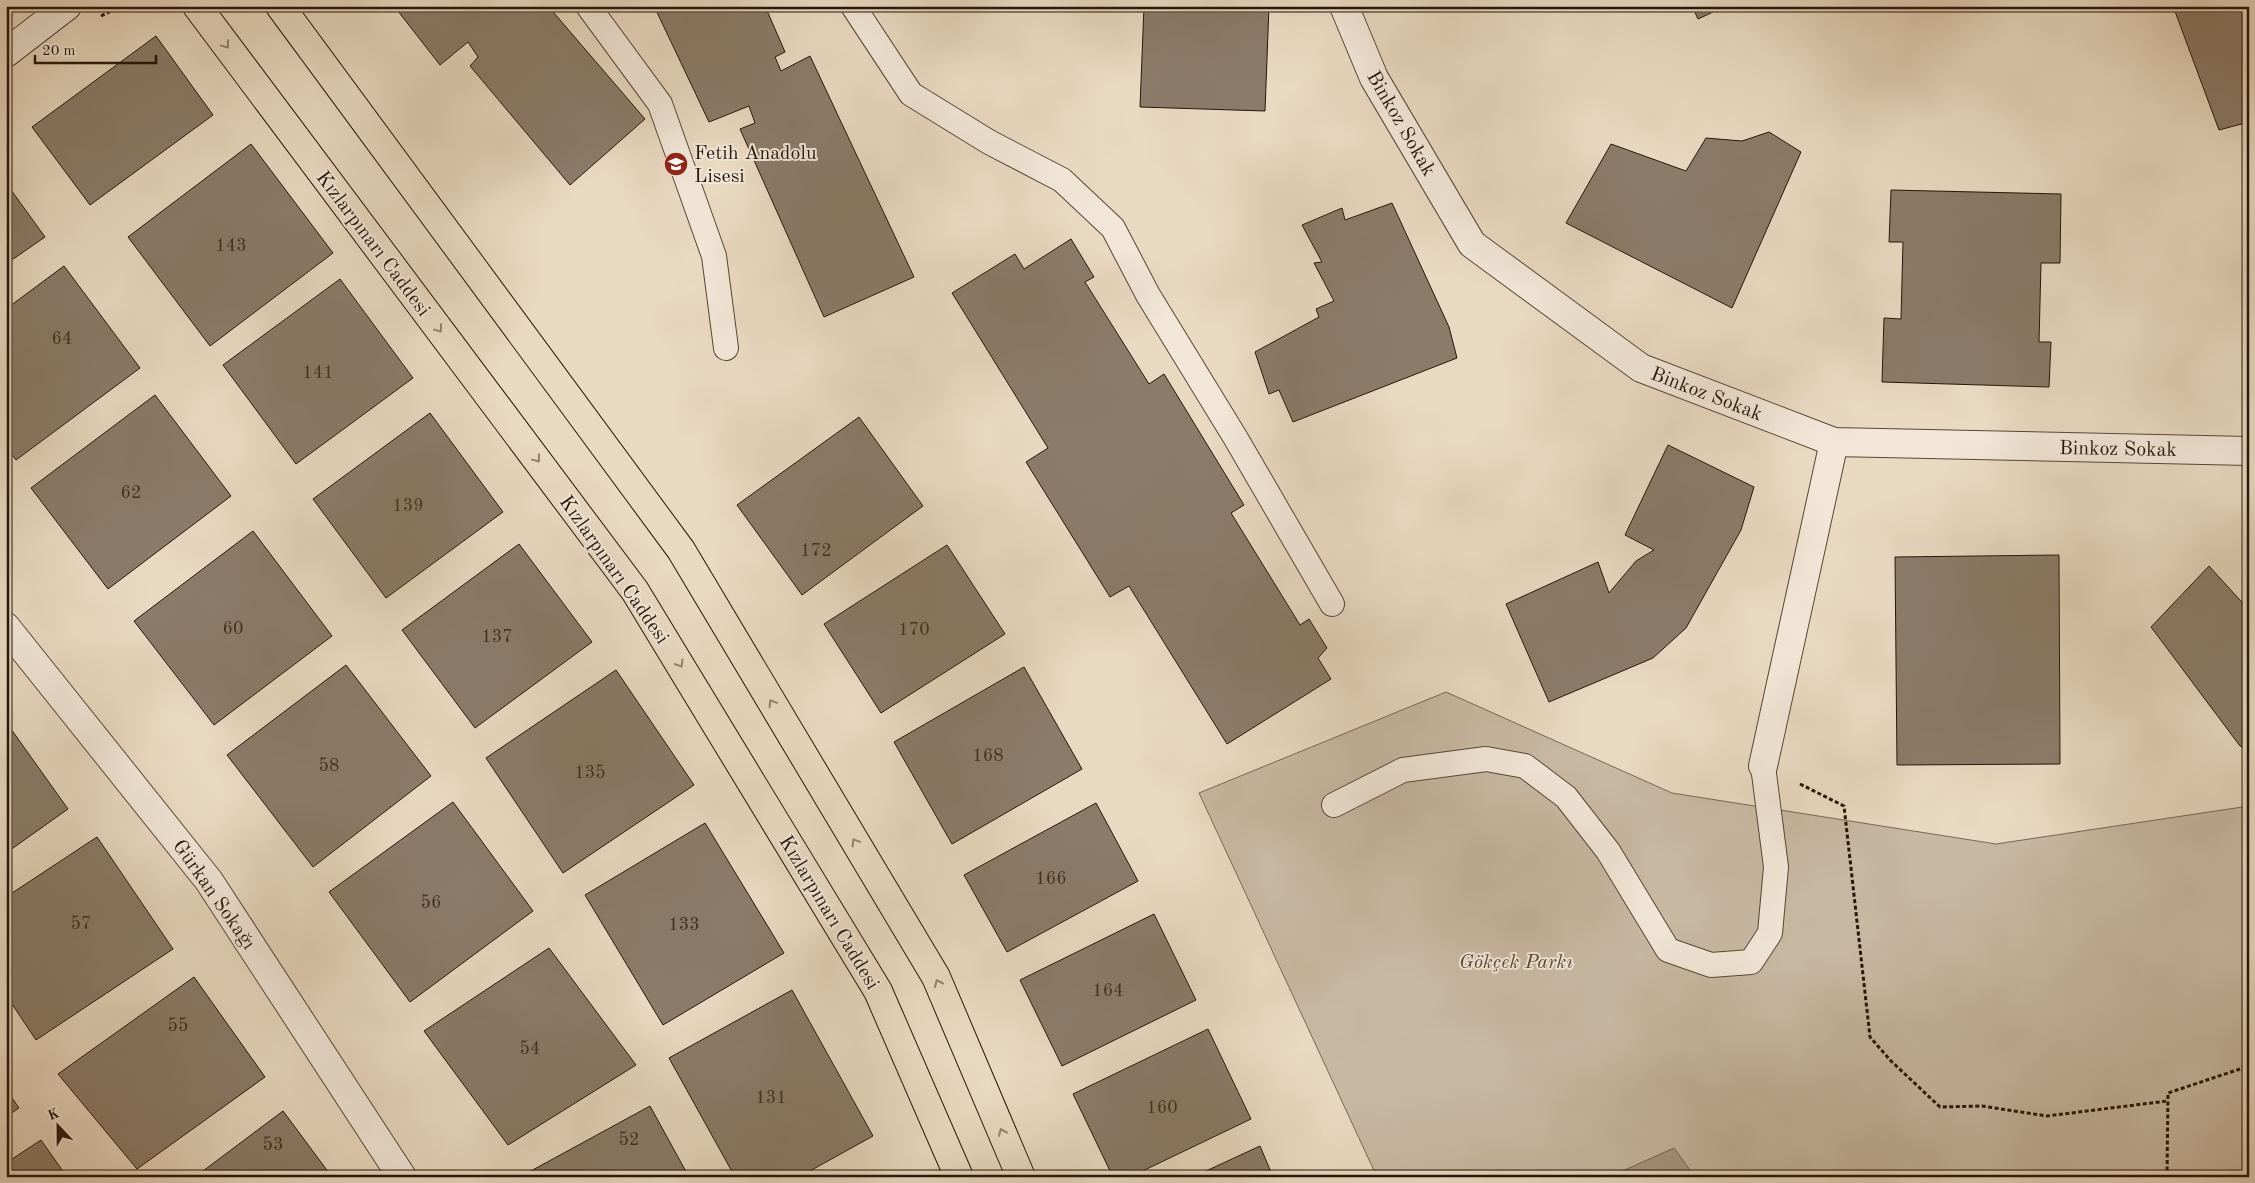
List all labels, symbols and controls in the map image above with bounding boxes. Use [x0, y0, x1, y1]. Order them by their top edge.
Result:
scale bar [35, 32, 156, 64]
one-way arrow [221, 39, 229, 48]
text: 20 m [42, 44, 76, 59]
street label: Binkoz Sokak [1362, 68, 1438, 180]
place label: Fetih Anadolu Lisesi [694, 144, 817, 187]
school or university icon: Fetih Anadolu Lisesi [663, 151, 689, 177]
street label: Kızlarpınarı Caddesi [311, 168, 433, 320]
house number: 143 [215, 237, 247, 255]
one-way arrow [433, 323, 442, 333]
house number: 64 [52, 330, 72, 348]
house number: 141 [302, 364, 334, 382]
street label: Binkoz Sokak [1648, 364, 1765, 425]
street label: Binkoz Sokak [2059, 439, 2177, 461]
one-way arrow [531, 453, 539, 462]
house number: 62 [121, 484, 141, 502]
street label: Kızlarpınarı Caddesi [555, 492, 672, 648]
house number: 139 [392, 497, 424, 515]
house number: 172 [800, 542, 832, 560]
house number: 60 [223, 620, 243, 638]
house number: 170 [898, 621, 930, 639]
house number: 137 [481, 628, 513, 646]
one-way arrow [673, 659, 683, 668]
one-way arrow [769, 699, 779, 708]
house number: 168 [972, 747, 1004, 765]
house number: 58 [319, 757, 339, 775]
house number: 135 [574, 764, 606, 782]
street label: Kızlarpınarı Caddesi [774, 832, 882, 994]
street label: Gürkan Sokağı [168, 837, 258, 954]
one-way arrow [852, 839, 862, 848]
house number: 166 [1035, 870, 1067, 888]
house number: 56 [421, 894, 441, 912]
house number: 57 [71, 915, 91, 933]
house number: 133 [668, 916, 700, 934]
park label: Gökçek Parkı [1459, 953, 1573, 973]
one-way arrow [933, 979, 944, 988]
house number: 164 [1092, 982, 1124, 1000]
house number: 55 [168, 1017, 188, 1035]
house number: 54 [520, 1040, 540, 1058]
house number: 131 [755, 1089, 787, 1107]
house number: 160 [1146, 1099, 1178, 1117]
north arrow [32, 1100, 82, 1150]
text: K [46, 1106, 61, 1123]
one-way arrow [997, 1128, 1008, 1137]
house number: 52 [619, 1131, 639, 1149]
house number: 53 [263, 1136, 283, 1154]

